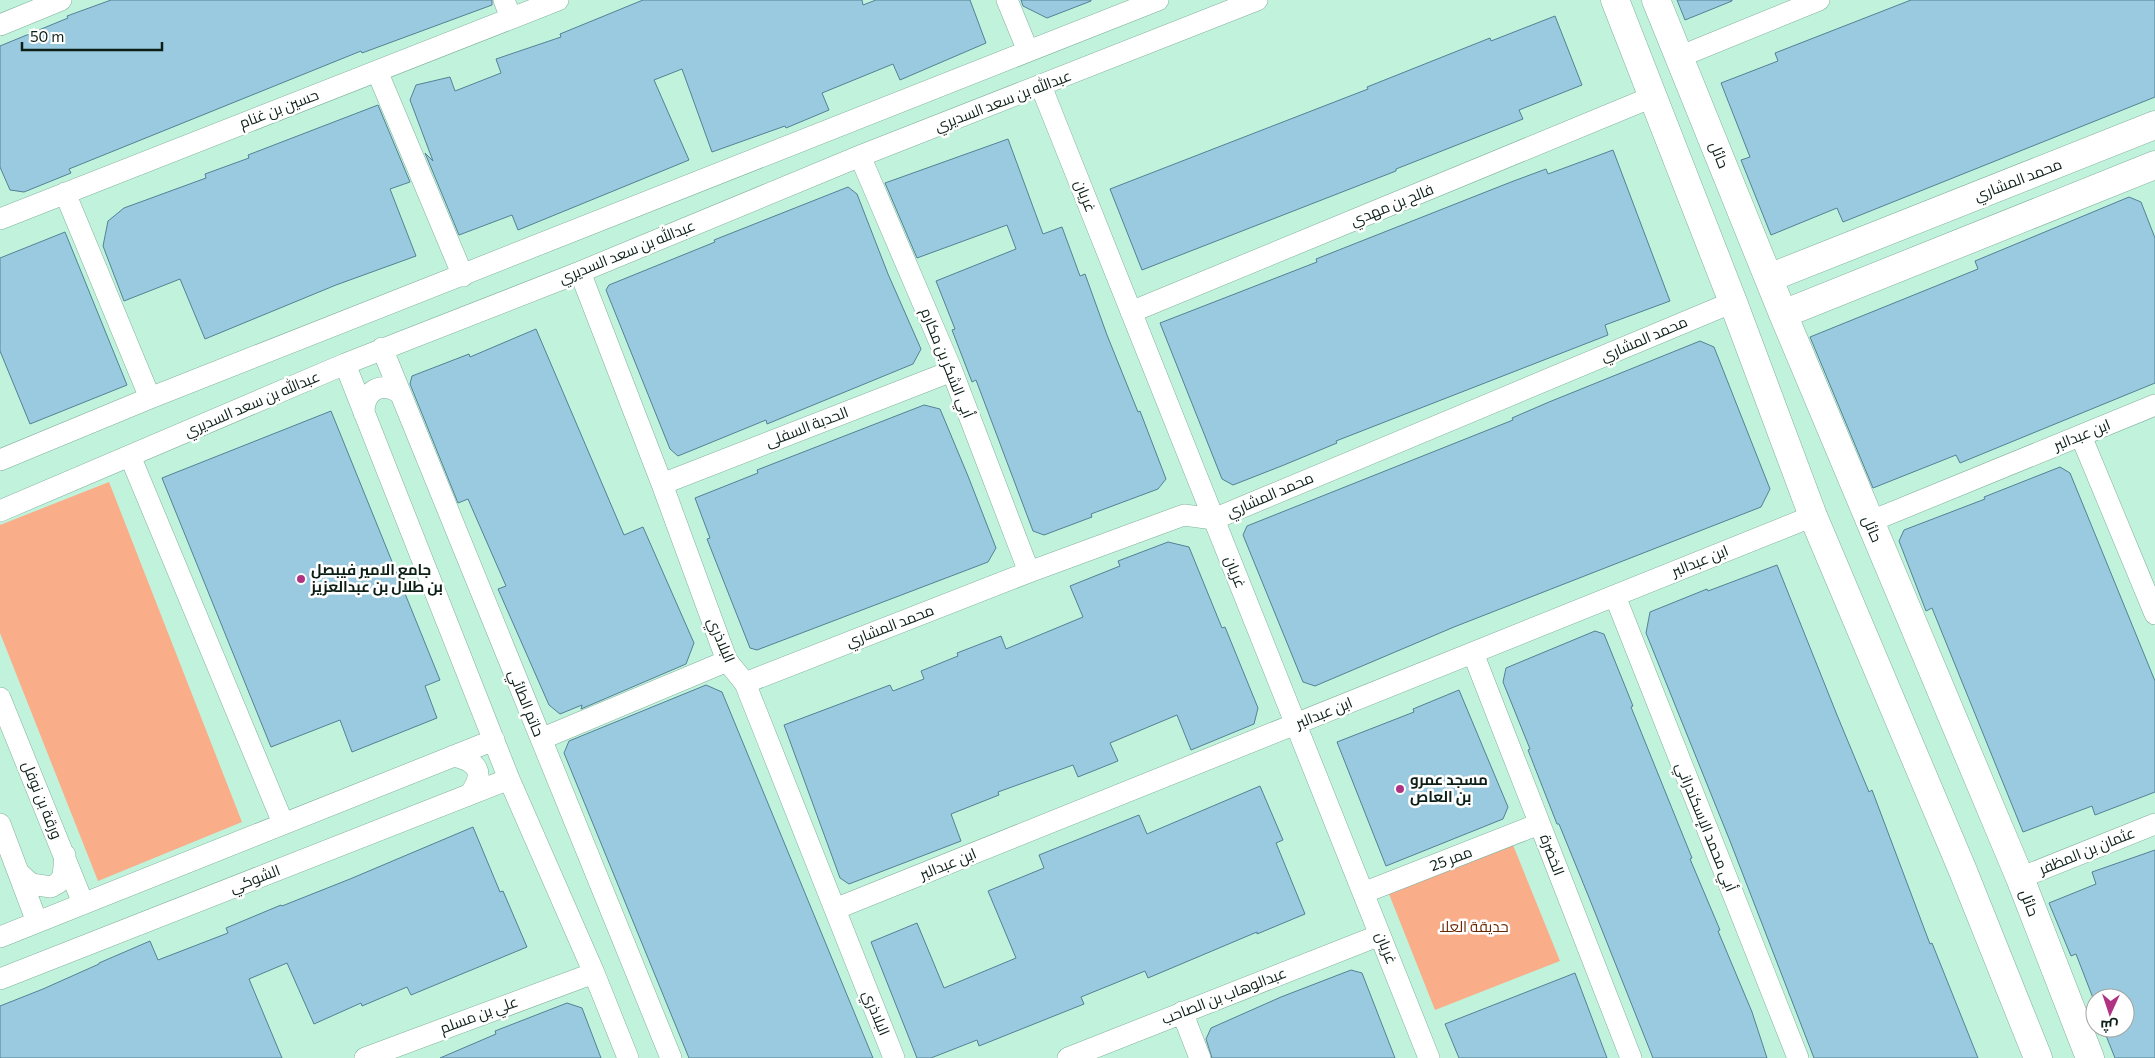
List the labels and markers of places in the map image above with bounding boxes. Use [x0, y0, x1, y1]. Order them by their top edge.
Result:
place label: جامع الامير فيبصل بن طلال بن عبدالعزيز [310, 560, 443, 596]
marker: جامع الامير فيبصل بن طلال بن عبدالعزيز [295, 573, 307, 585]
place label: مسجد عمرو بن العاص [1410, 770, 1488, 806]
marker: مسجد عمرو بن العاص [1394, 783, 1406, 795]

